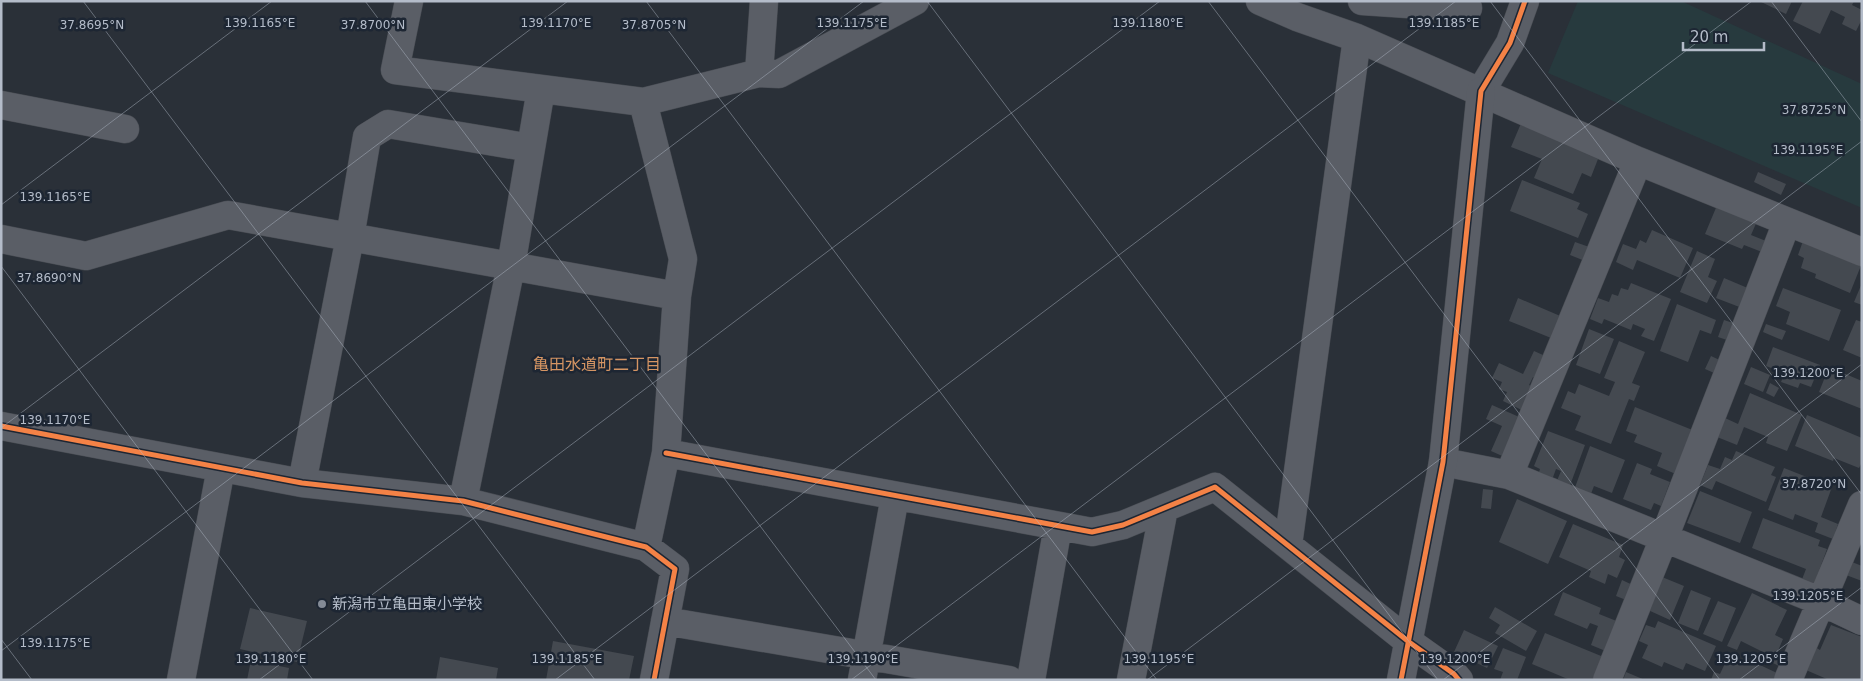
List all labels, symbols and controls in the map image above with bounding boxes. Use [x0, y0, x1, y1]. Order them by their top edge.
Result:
text: 139.1165°E [225, 16, 295, 30]
text: 139.1170°E [521, 16, 591, 30]
text: 139.1175°E [817, 16, 887, 30]
text: 139.1180°E [1113, 16, 1183, 30]
text: 139.1185°E [1409, 16, 1479, 30]
text: 37.8695°N [60, 18, 124, 32]
text: 37.8700°N [341, 18, 405, 32]
text: 37.8705°N [622, 18, 686, 32]
scale bar [1683, 20, 1764, 52]
text: 20 m [1690, 28, 1728, 46]
text: 37.8725°N [1782, 103, 1846, 117]
text: 139.1195°E [1773, 143, 1843, 157]
text: 139.1165°E [20, 190, 90, 204]
text: 37.8690°N [17, 271, 81, 285]
district label: 亀田水道町二丁目 [533, 355, 661, 374]
text: 139.1200°E [1773, 366, 1843, 380]
text: 139.1170°E [20, 413, 90, 427]
text: 37.8720°N [1782, 477, 1846, 491]
text: 139.1205°E [1773, 589, 1843, 603]
place label: 新潟市立亀田東小学校 [332, 595, 482, 613]
marker: 新潟市立亀田東小学校 [316, 598, 328, 610]
text: 139.1175°E [20, 636, 90, 650]
text: 139.1180°E [236, 652, 306, 666]
text: 139.1185°E [532, 652, 602, 666]
text: 139.1190°E [828, 652, 898, 666]
text: 139.1195°E [1124, 652, 1194, 666]
text: 139.1200°E [1420, 652, 1490, 666]
text: 139.1205°E [1716, 652, 1786, 666]

